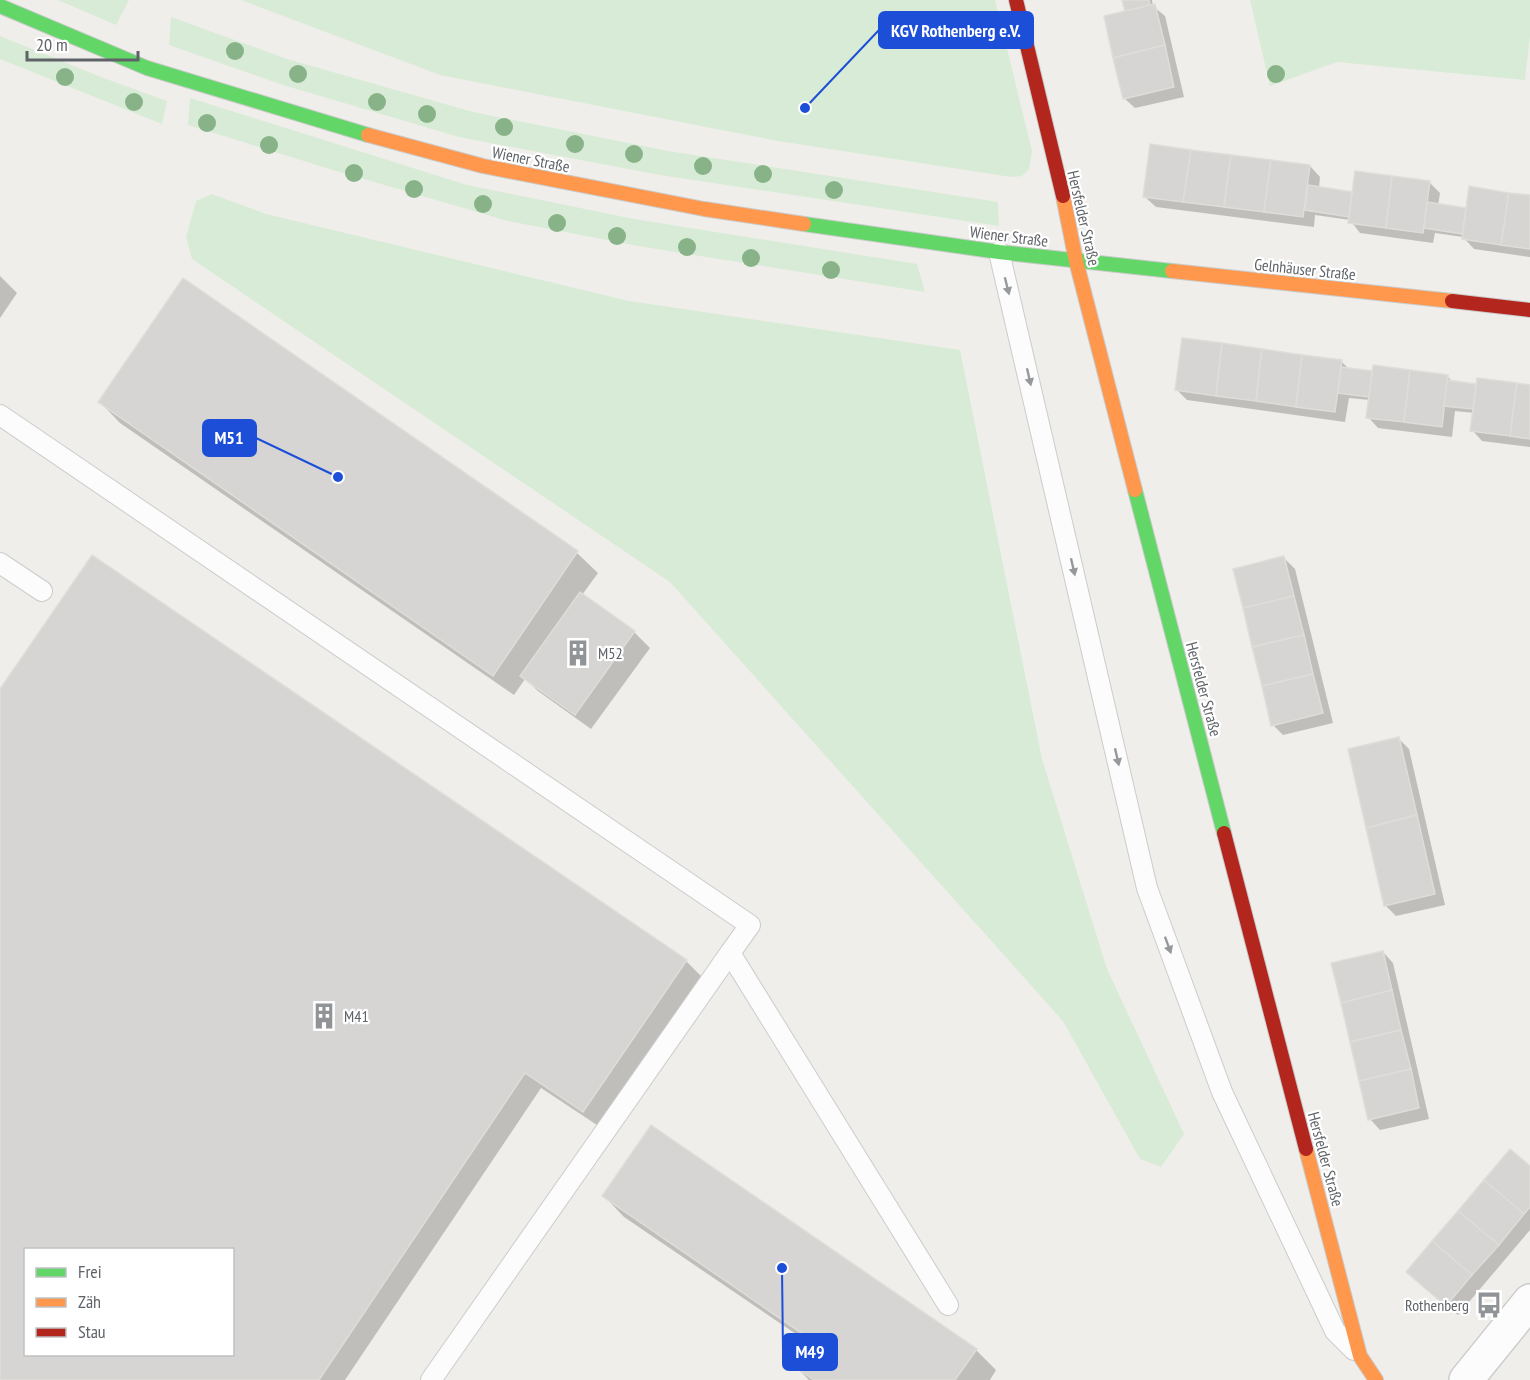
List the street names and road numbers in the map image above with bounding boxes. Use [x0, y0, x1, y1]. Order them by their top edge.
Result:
street label: Wiener Straße [490, 142, 572, 176]
street label: Hersfelder Straße [1063, 168, 1105, 268]
street label: Wiener Straße [969, 221, 1049, 251]
street label: Gelnhäuser Straße [1253, 254, 1357, 284]
street label: Hersfelder Straße [1182, 640, 1226, 738]
street label: Hersfelder Straße [1304, 1110, 1348, 1208]

